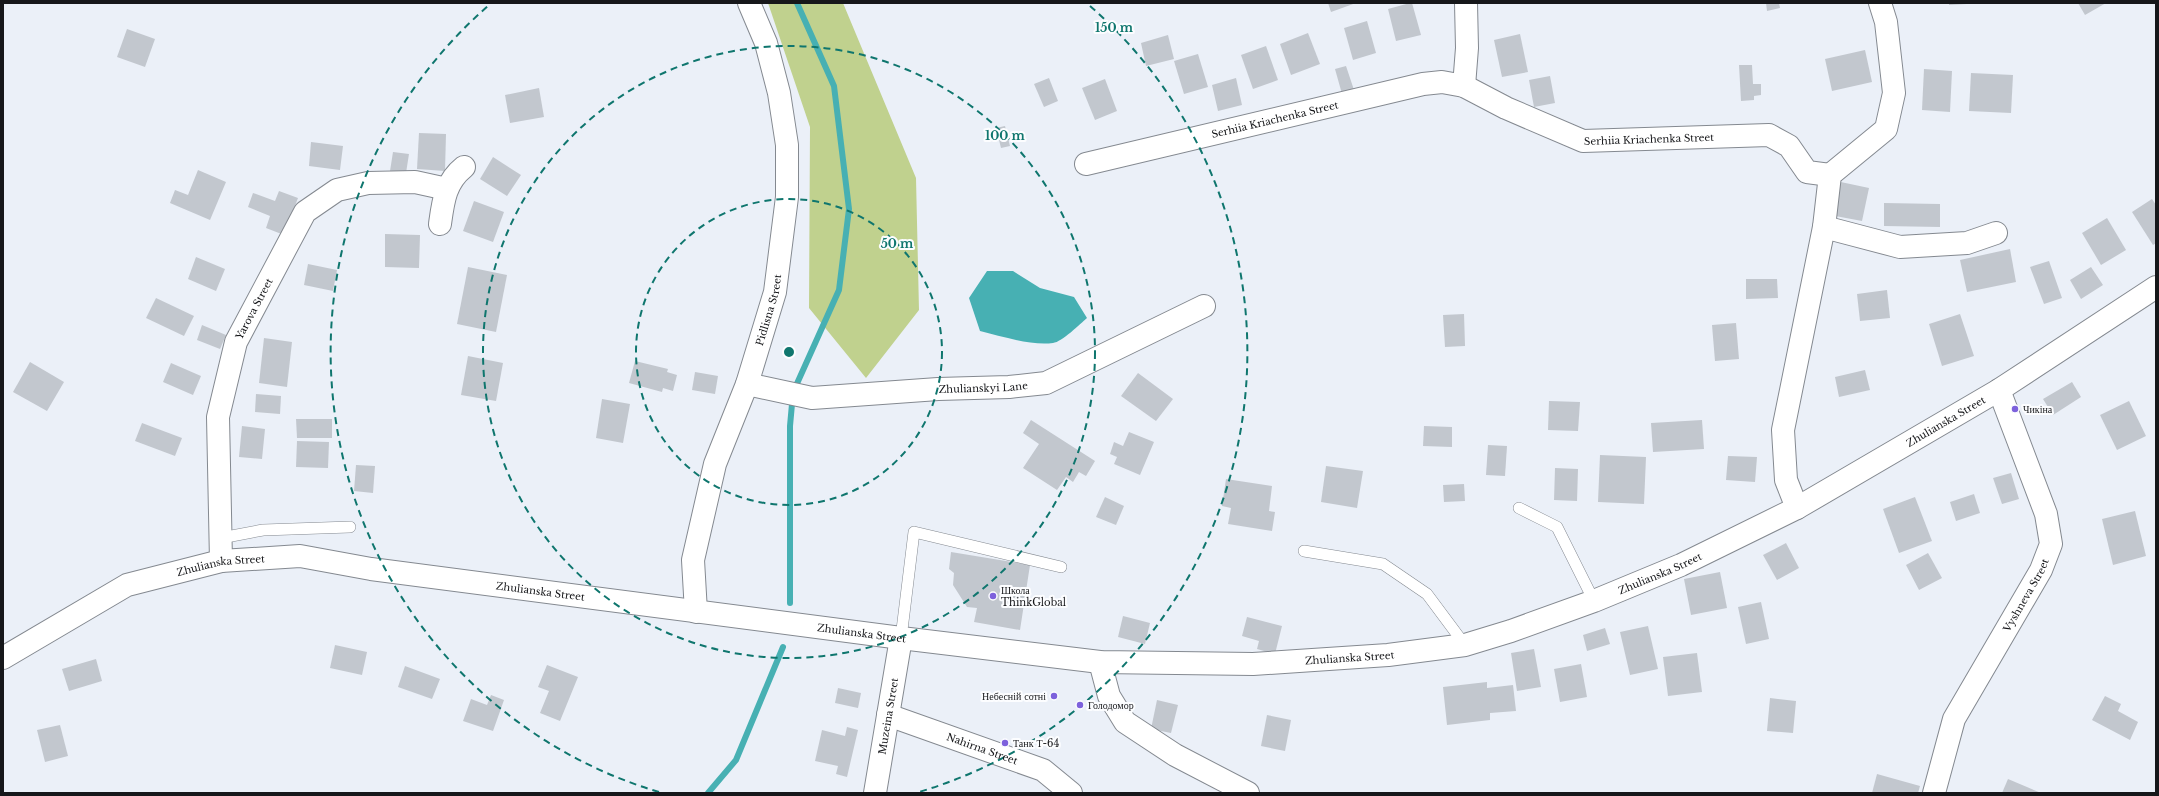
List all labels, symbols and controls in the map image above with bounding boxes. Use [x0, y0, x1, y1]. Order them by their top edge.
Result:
text: 150 m [1095, 20, 1134, 35]
street label: Serhiia Kriachenka Street [1210, 98, 1340, 141]
text: 100 m [985, 128, 1026, 143]
street label: Serhiia Kriachenka Street [1584, 131, 1714, 148]
text: 50 m [881, 236, 914, 251]
street label: Pidlisna Street [753, 273, 784, 347]
street label: Yarova Street [232, 276, 276, 342]
centre of rings [782, 345, 796, 359]
street label: Zhulianskyi Lane [938, 379, 1029, 396]
street label: Zhulianska Street [1904, 393, 1988, 450]
place label: Чикіна [2023, 403, 2053, 416]
marker: Чикіна [2010, 404, 2020, 414]
street label: Zhulianska Street [1616, 550, 1704, 597]
street label: Zhulianska Street [175, 552, 265, 579]
street label: Vyshneva Street [2000, 557, 2052, 635]
street label: Zhulianska Street [495, 579, 586, 604]
place label: Школа ThinkGlobal [1001, 584, 1066, 609]
marker: Школа ThinkGlobal [988, 591, 998, 601]
street label: Zhulianska Street [816, 621, 907, 646]
street label: Zhulianska Street [1305, 648, 1395, 668]
street label: Muzeina Street [876, 677, 901, 755]
place label: Небесній сотні [982, 690, 1046, 703]
marker: Небесній сотні [1049, 691, 1059, 701]
place label: Голодомор [1088, 699, 1134, 712]
marker: Голодомор [1075, 700, 1085, 710]
street label: Nahirna Street [945, 730, 1020, 768]
place label: Танк Т-64 [1013, 737, 1060, 750]
marker: Танк Т-64 [1000, 738, 1010, 748]

